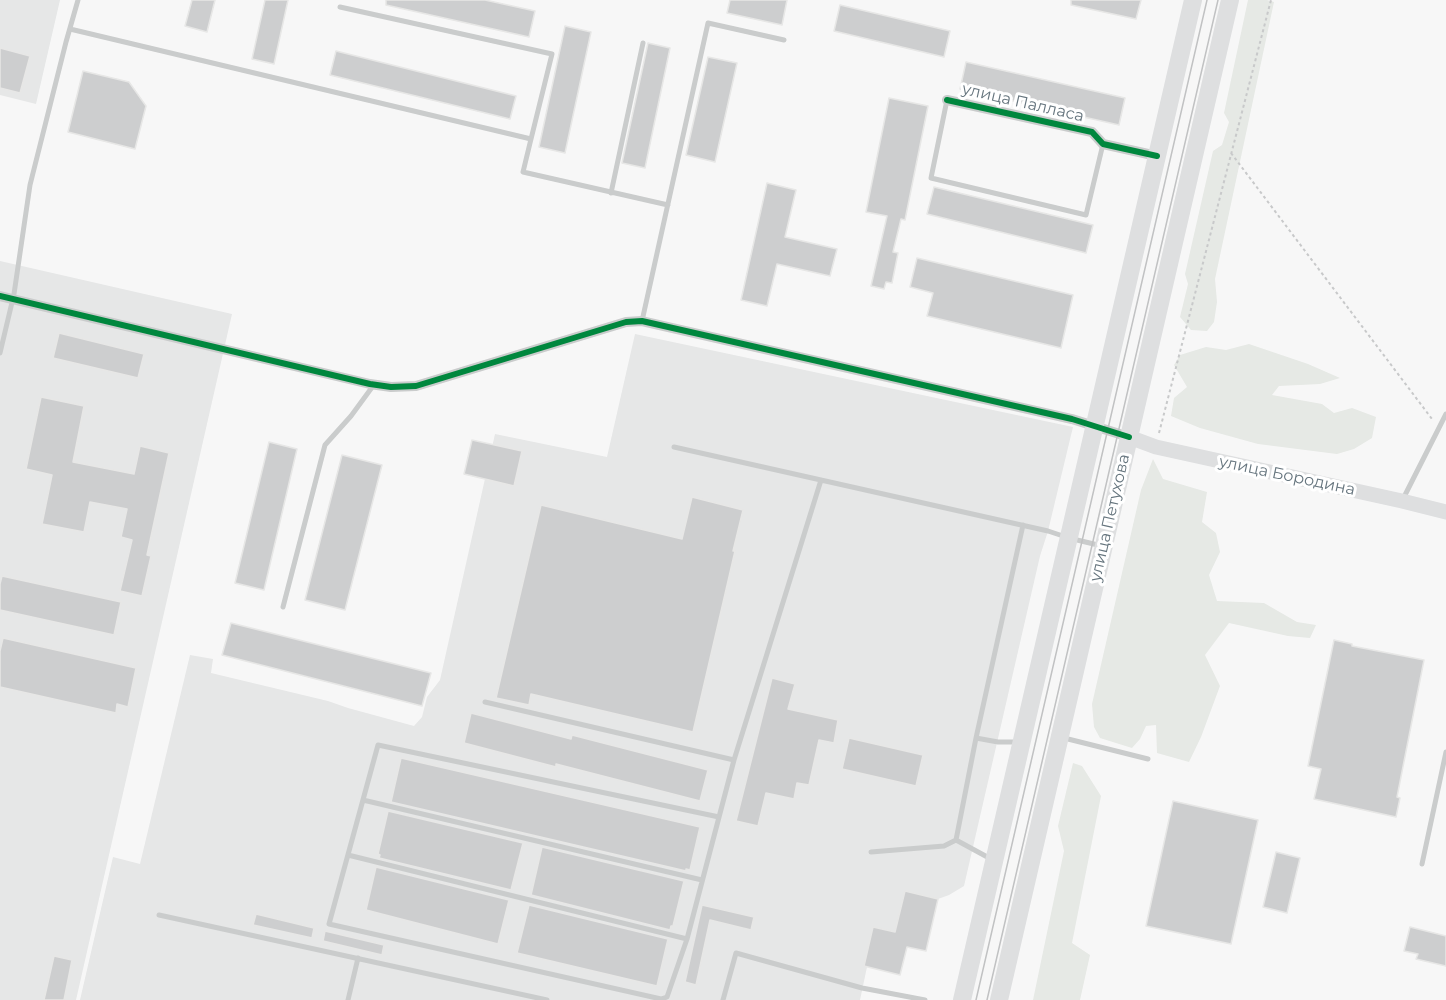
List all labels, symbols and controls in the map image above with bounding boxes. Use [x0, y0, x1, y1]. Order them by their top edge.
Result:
street label: улица Палласа [960, 80, 1086, 126]
street label: улица Петухова [1086, 452, 1134, 584]
street label: улица Бородина [1217, 452, 1357, 500]

